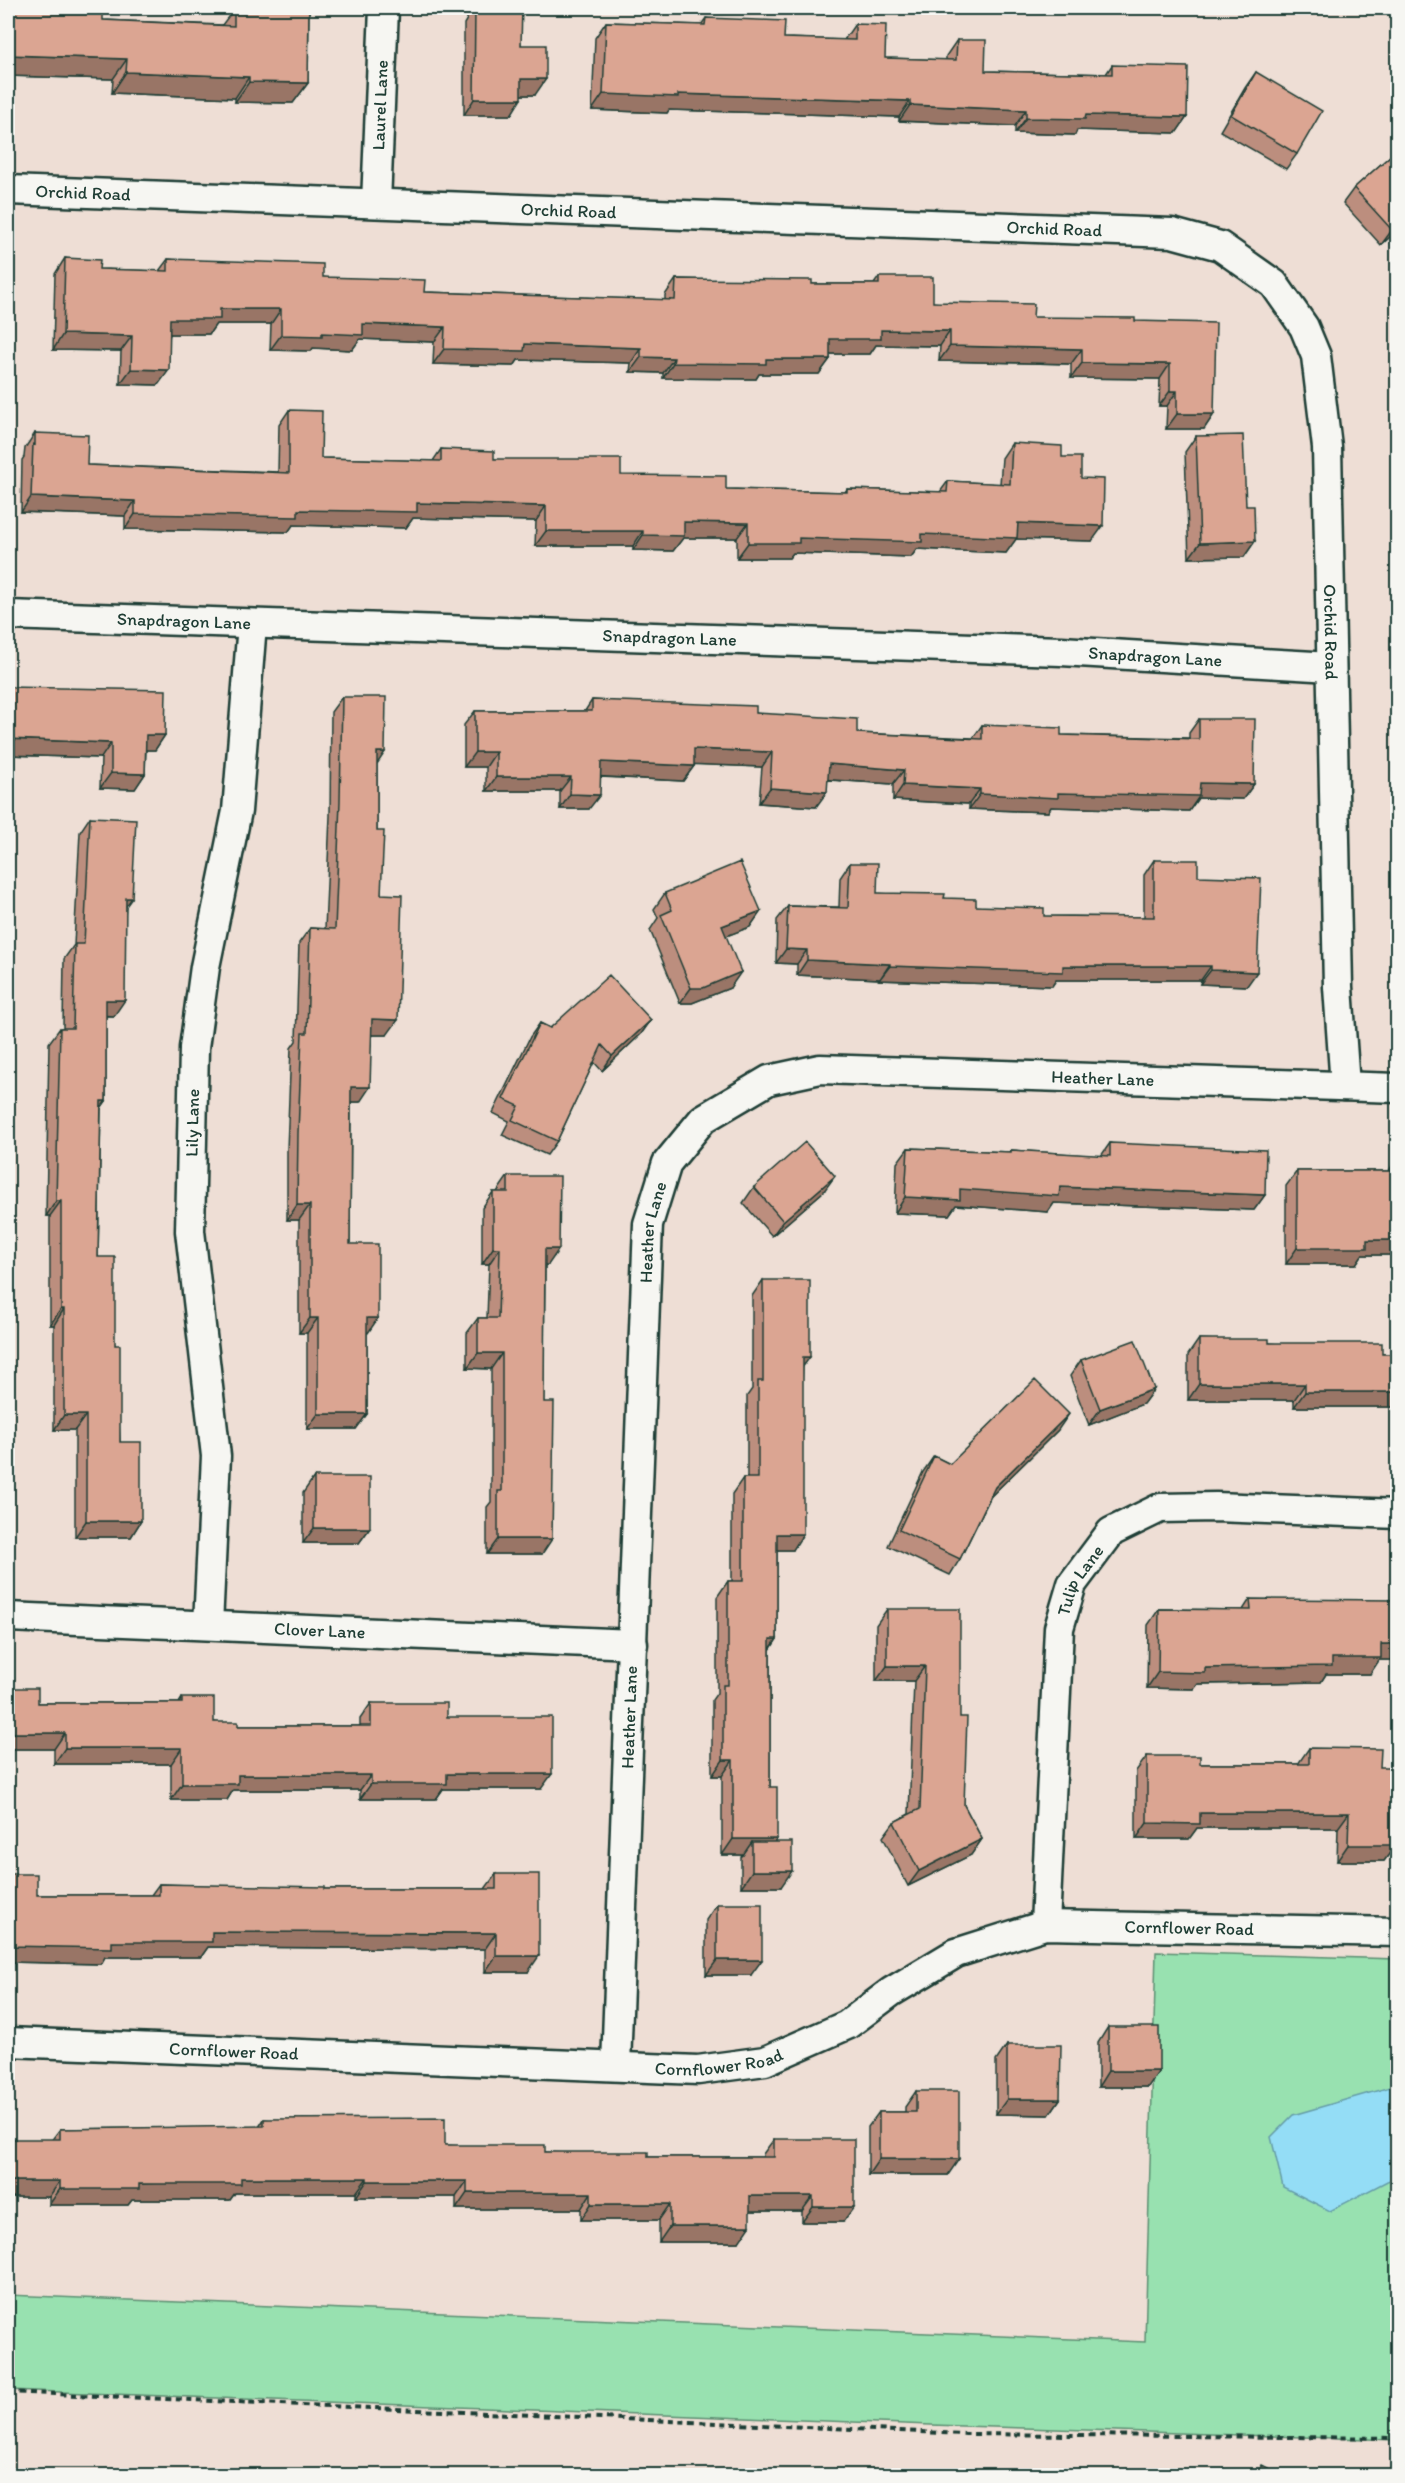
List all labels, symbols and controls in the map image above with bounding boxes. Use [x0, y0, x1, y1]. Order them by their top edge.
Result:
street label: Laurel Lane [367, 59, 393, 151]
street label: Orchid Road [35, 180, 131, 206]
street label: Orchid Road [520, 198, 617, 223]
street label: Orchid Road [1006, 216, 1103, 241]
street label: Orchid Road [1319, 584, 1343, 680]
street label: Snapdragon Lane [116, 608, 251, 634]
street label: Snapdragon Lane [602, 624, 737, 651]
street label: Snapdragon Lane [1088, 642, 1223, 672]
street label: Heather Lane [1051, 1066, 1155, 1091]
street label: Lily Lane [181, 1088, 204, 1157]
street label: Heather Lane [635, 1179, 672, 1283]
street label: Tulip Lane [1052, 1540, 1108, 1618]
street label: Clover Lane [274, 1618, 366, 1643]
street label: Heather Lane [616, 1665, 642, 1769]
street label: Cornflower Road [1124, 1916, 1254, 1940]
street label: Cornflower Road [169, 2038, 299, 2065]
street label: Cornflower Road [654, 2043, 787, 2081]

